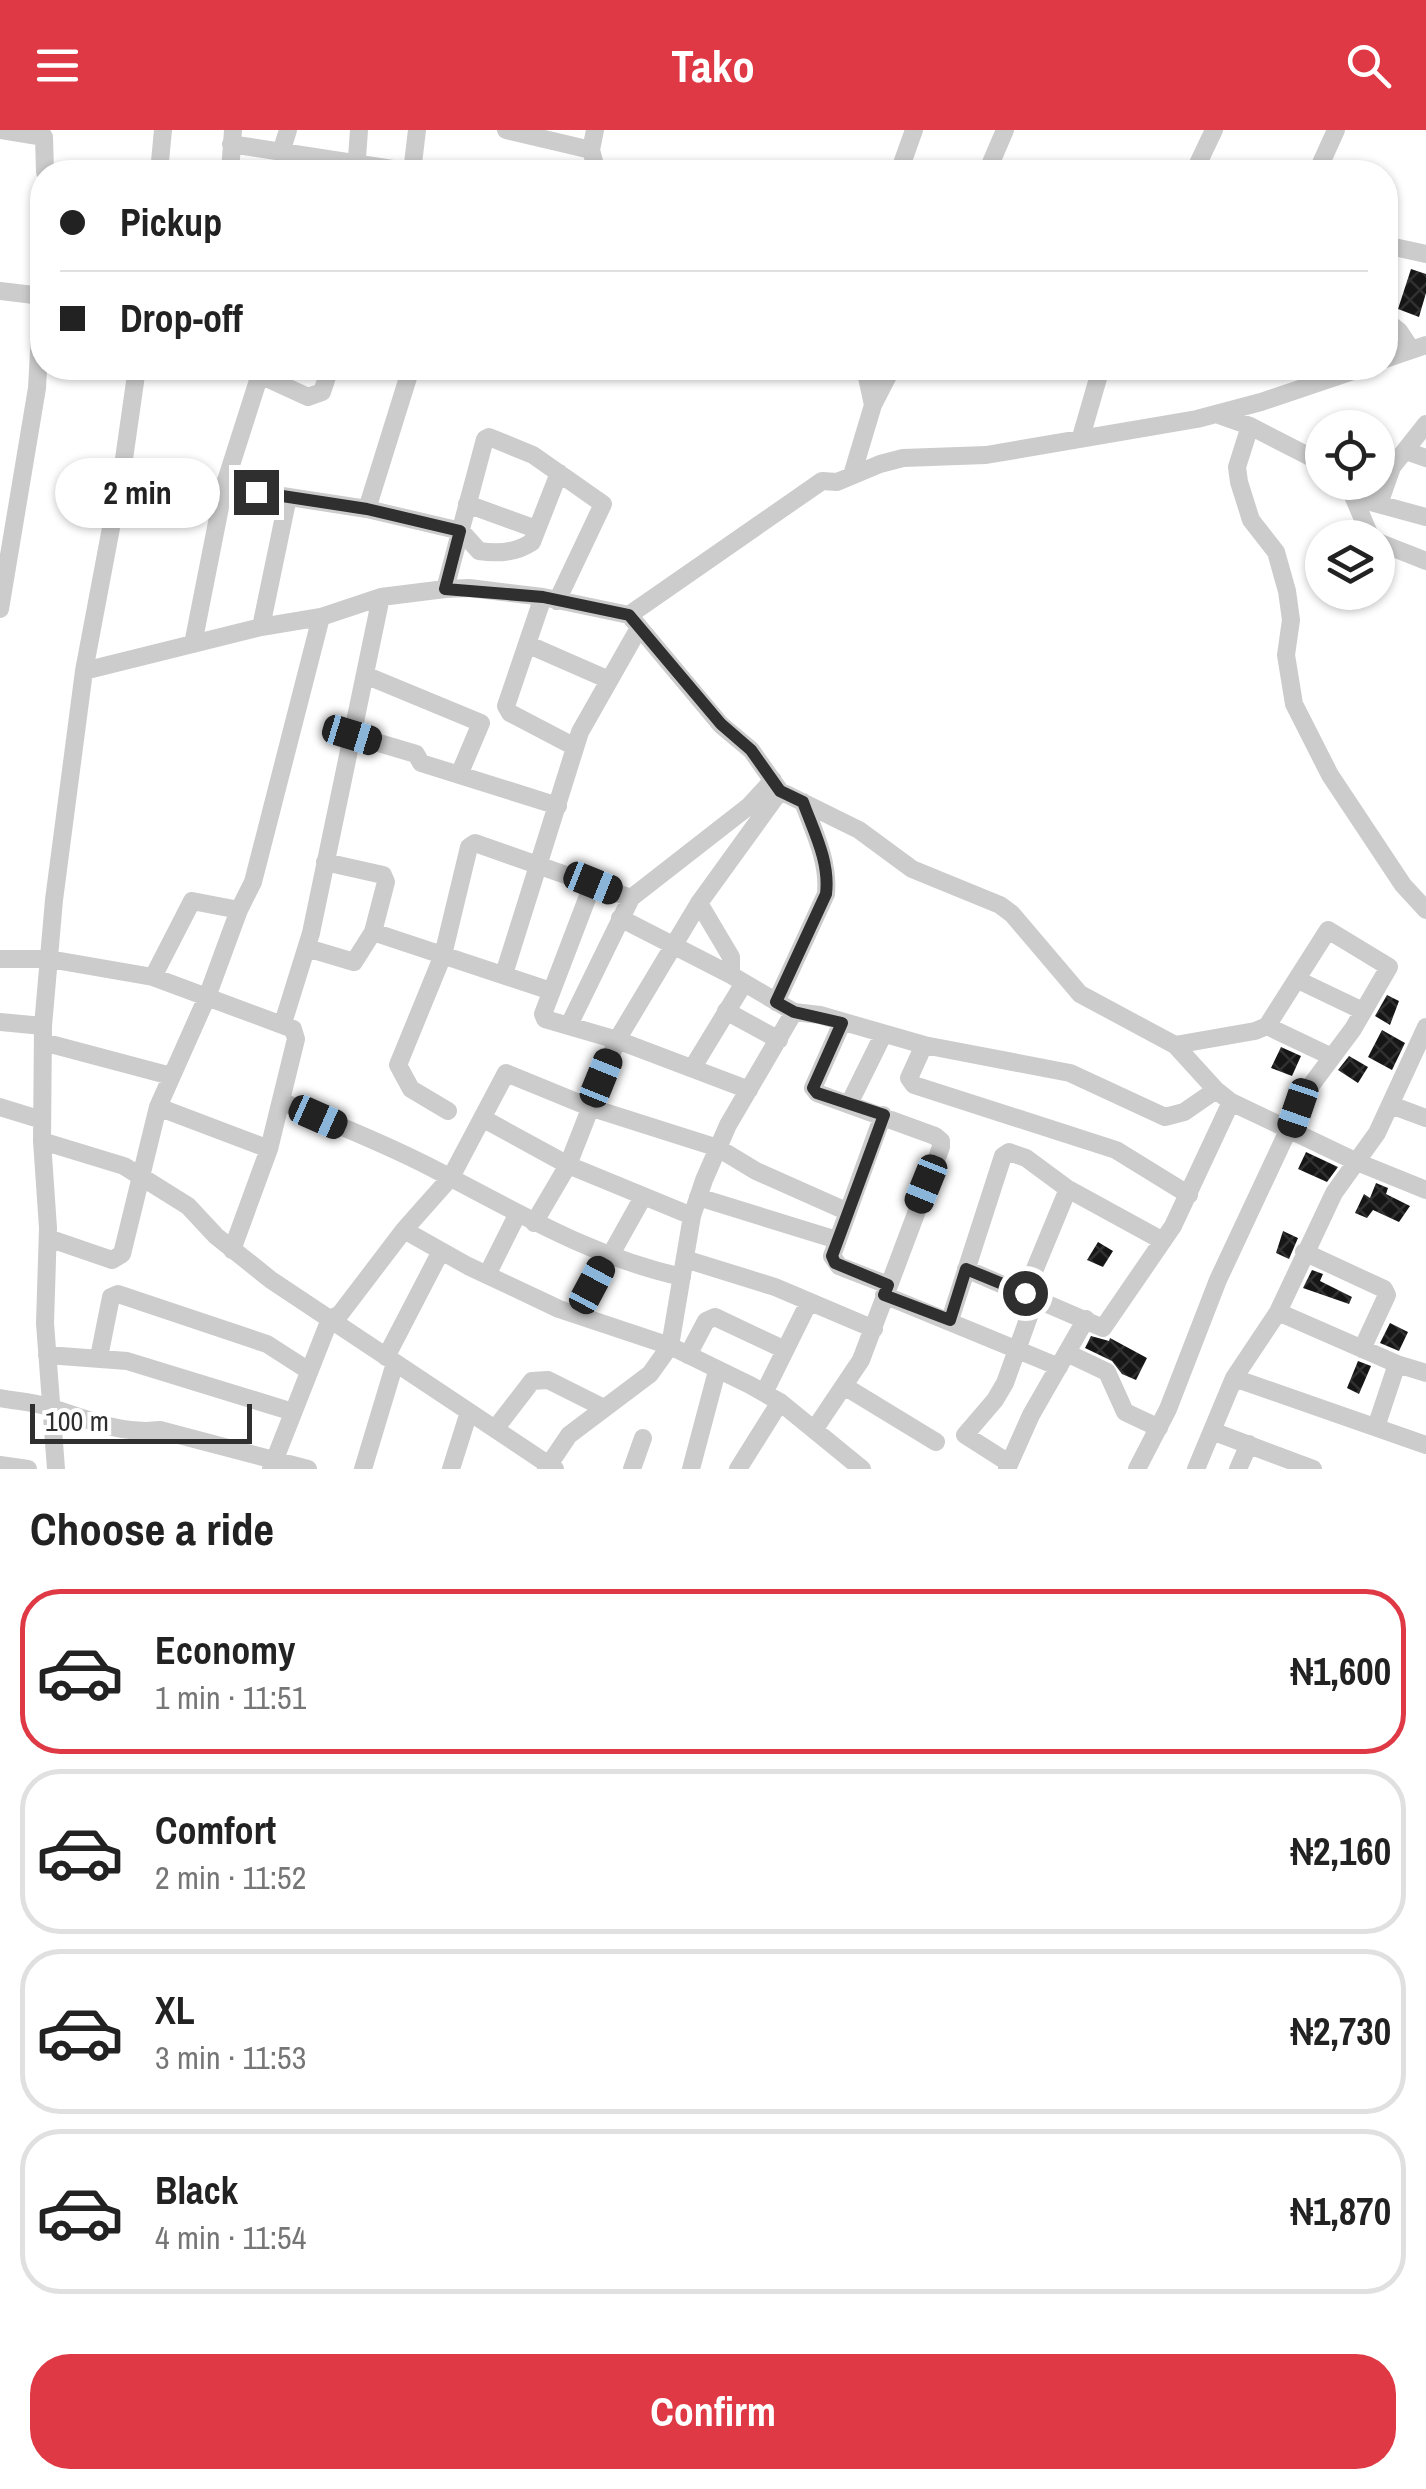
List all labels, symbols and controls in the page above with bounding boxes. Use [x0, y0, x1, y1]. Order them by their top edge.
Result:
text: Tako [671, 35, 755, 96]
icon: menu [30, 38, 85, 93]
icon: search [1341, 38, 1396, 93]
text: Pickup [120, 197, 222, 248]
text: Drop-off [120, 293, 243, 344]
map controls [1305, 410, 1395, 610]
button: locate [1305, 410, 1395, 500]
callout: 2 min [56, 457, 221, 527]
route end [234, 470, 279, 515]
text: 2 min [103, 471, 172, 514]
button: layers [1305, 520, 1395, 610]
car [319, 712, 385, 758]
car [560, 858, 626, 908]
car [576, 1045, 626, 1111]
car [1274, 1075, 1322, 1141]
car [284, 1091, 352, 1143]
car [901, 1151, 951, 1217]
car [565, 1251, 619, 1319]
route start [1003, 1271, 1048, 1316]
scale bar [30, 1399, 252, 1444]
text: 100 m [45, 1402, 109, 1440]
text: Choose a ride [30, 1498, 274, 1559]
text: Economy [155, 1625, 295, 1676]
icon: car [35, 1627, 125, 1717]
text: ₦1,600 [1291, 1646, 1391, 1697]
text: 1 min · 11:51 [155, 1676, 306, 1719]
text: Comfort [155, 1805, 276, 1856]
icon: car [35, 1807, 125, 1897]
text: ₦2,160 [1291, 1826, 1391, 1877]
text: 2 min · 11:52 [155, 1856, 306, 1899]
text: XL [155, 1985, 195, 2036]
icon: car [35, 1987, 125, 2077]
text: ₦2,730 [1291, 2006, 1391, 2057]
text: 3 min · 11:53 [155, 2036, 306, 2079]
text: Black [155, 2165, 238, 2216]
icon: car [35, 2167, 125, 2257]
text: ₦1,870 [1291, 2186, 1391, 2237]
text: 4 min · 11:54 [155, 2216, 306, 2259]
button: Confirm [30, 2354, 1396, 2469]

